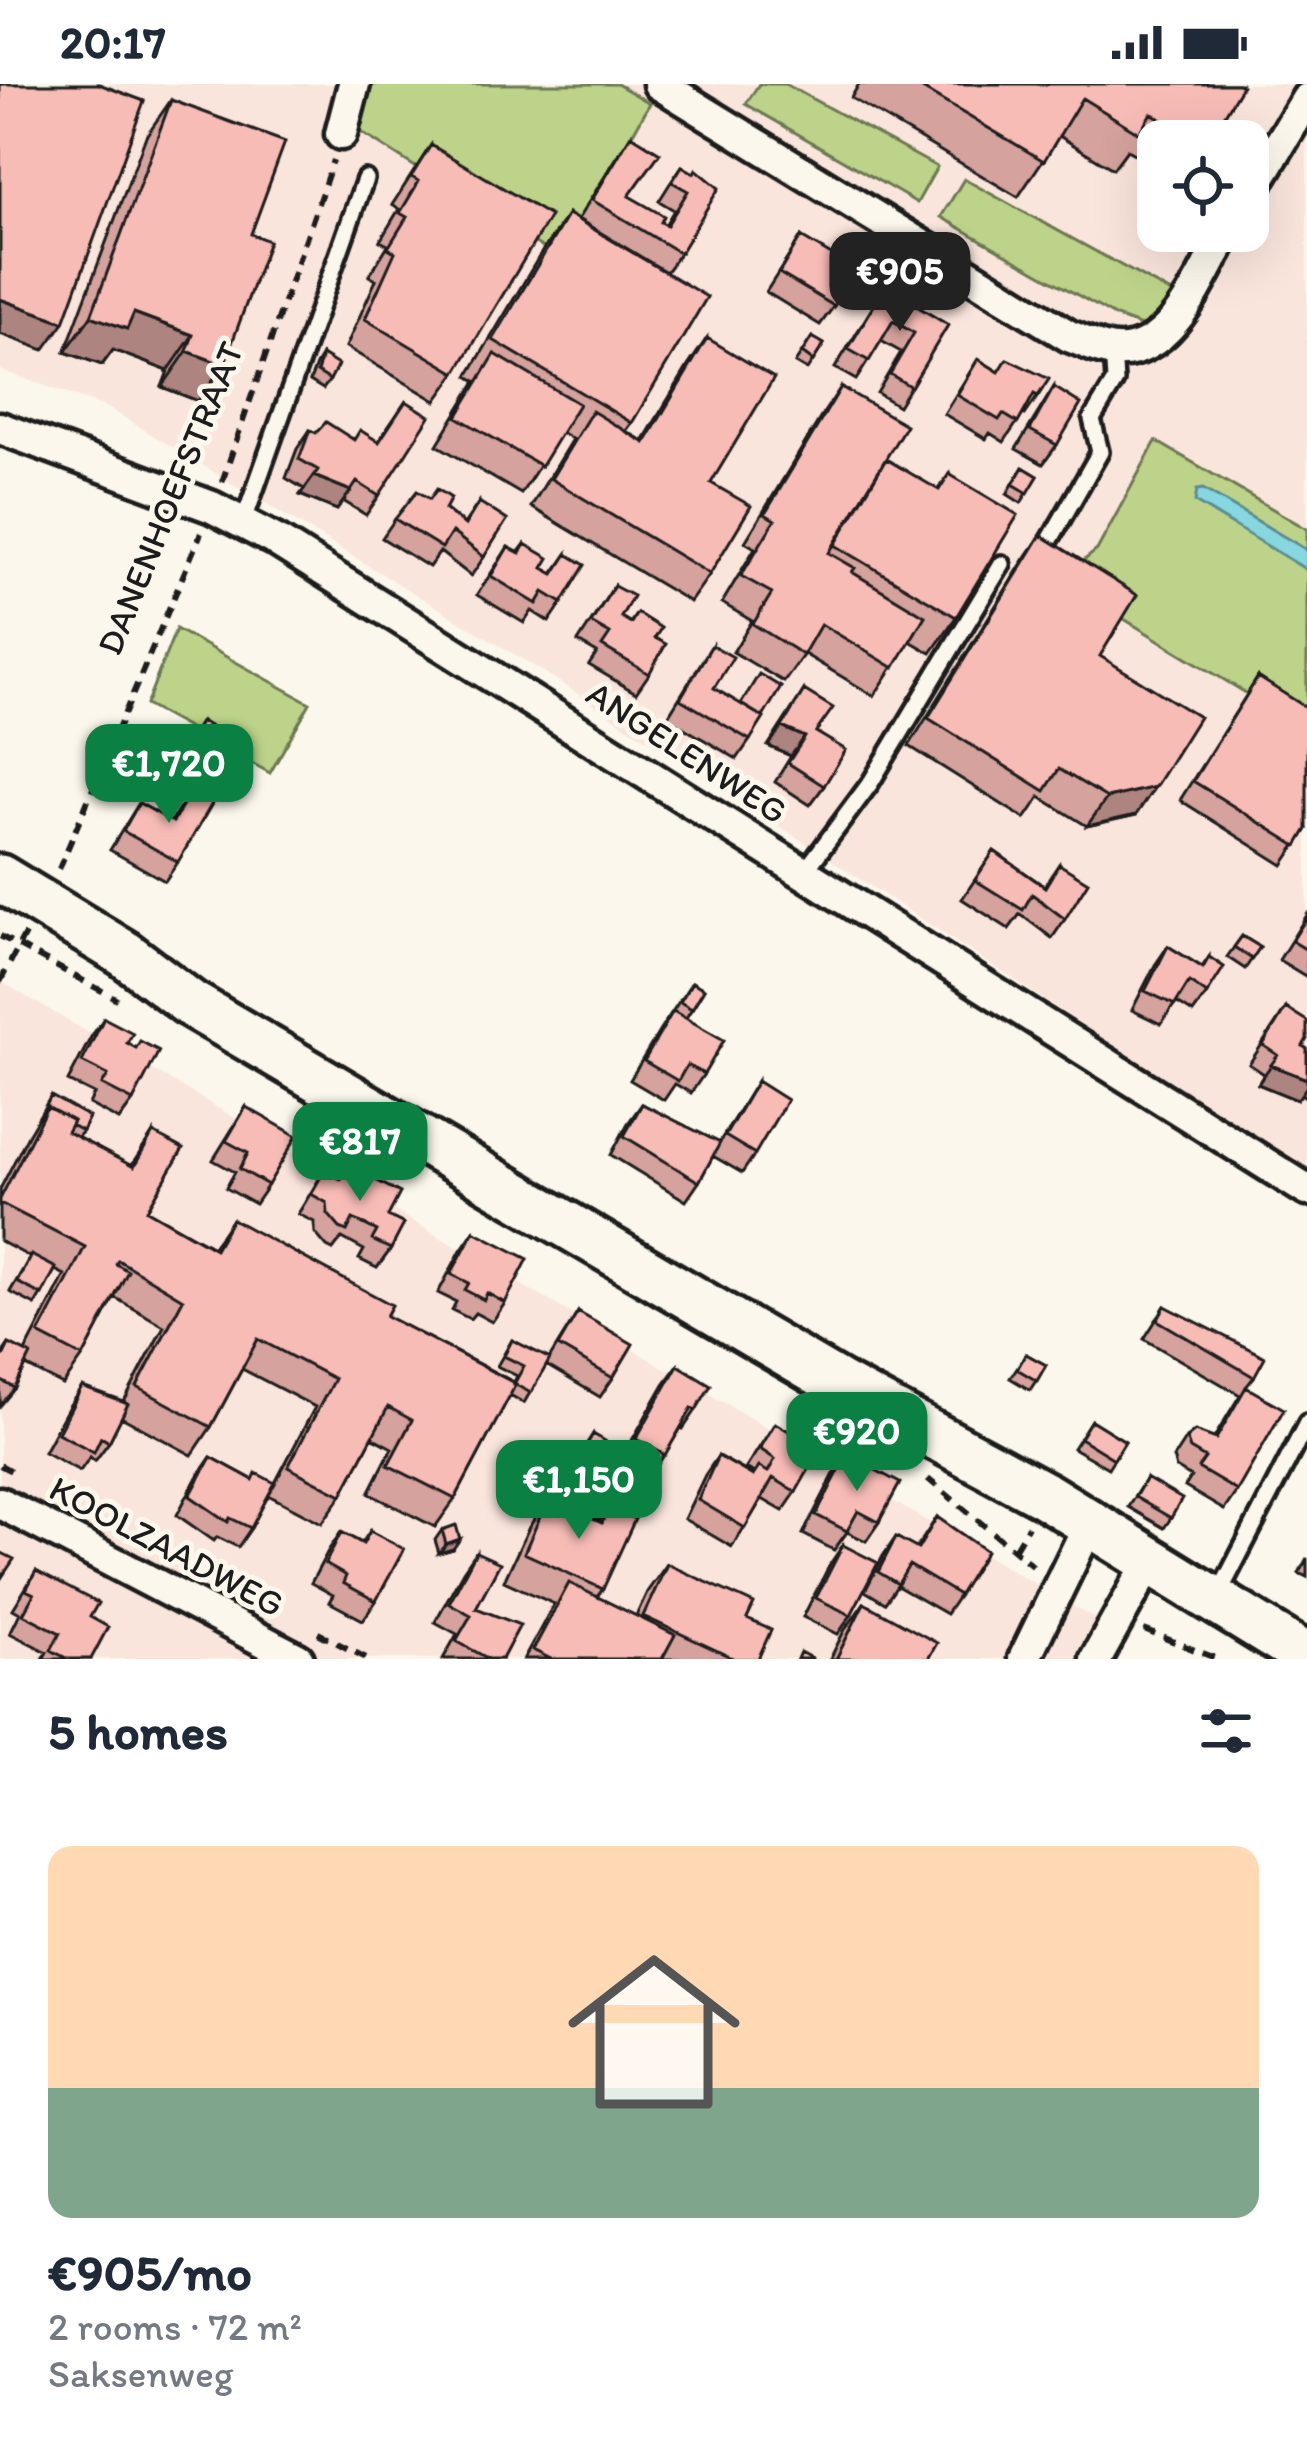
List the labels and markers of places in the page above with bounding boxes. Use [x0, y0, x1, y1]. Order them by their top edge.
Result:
pin: €905 [829, 232, 971, 334]
pin: €1,720 [71, 724, 267, 826]
pin: €817 [289, 1102, 431, 1204]
pin: €920 [786, 1392, 928, 1494]
pin: €1,150 [481, 1440, 677, 1542]

